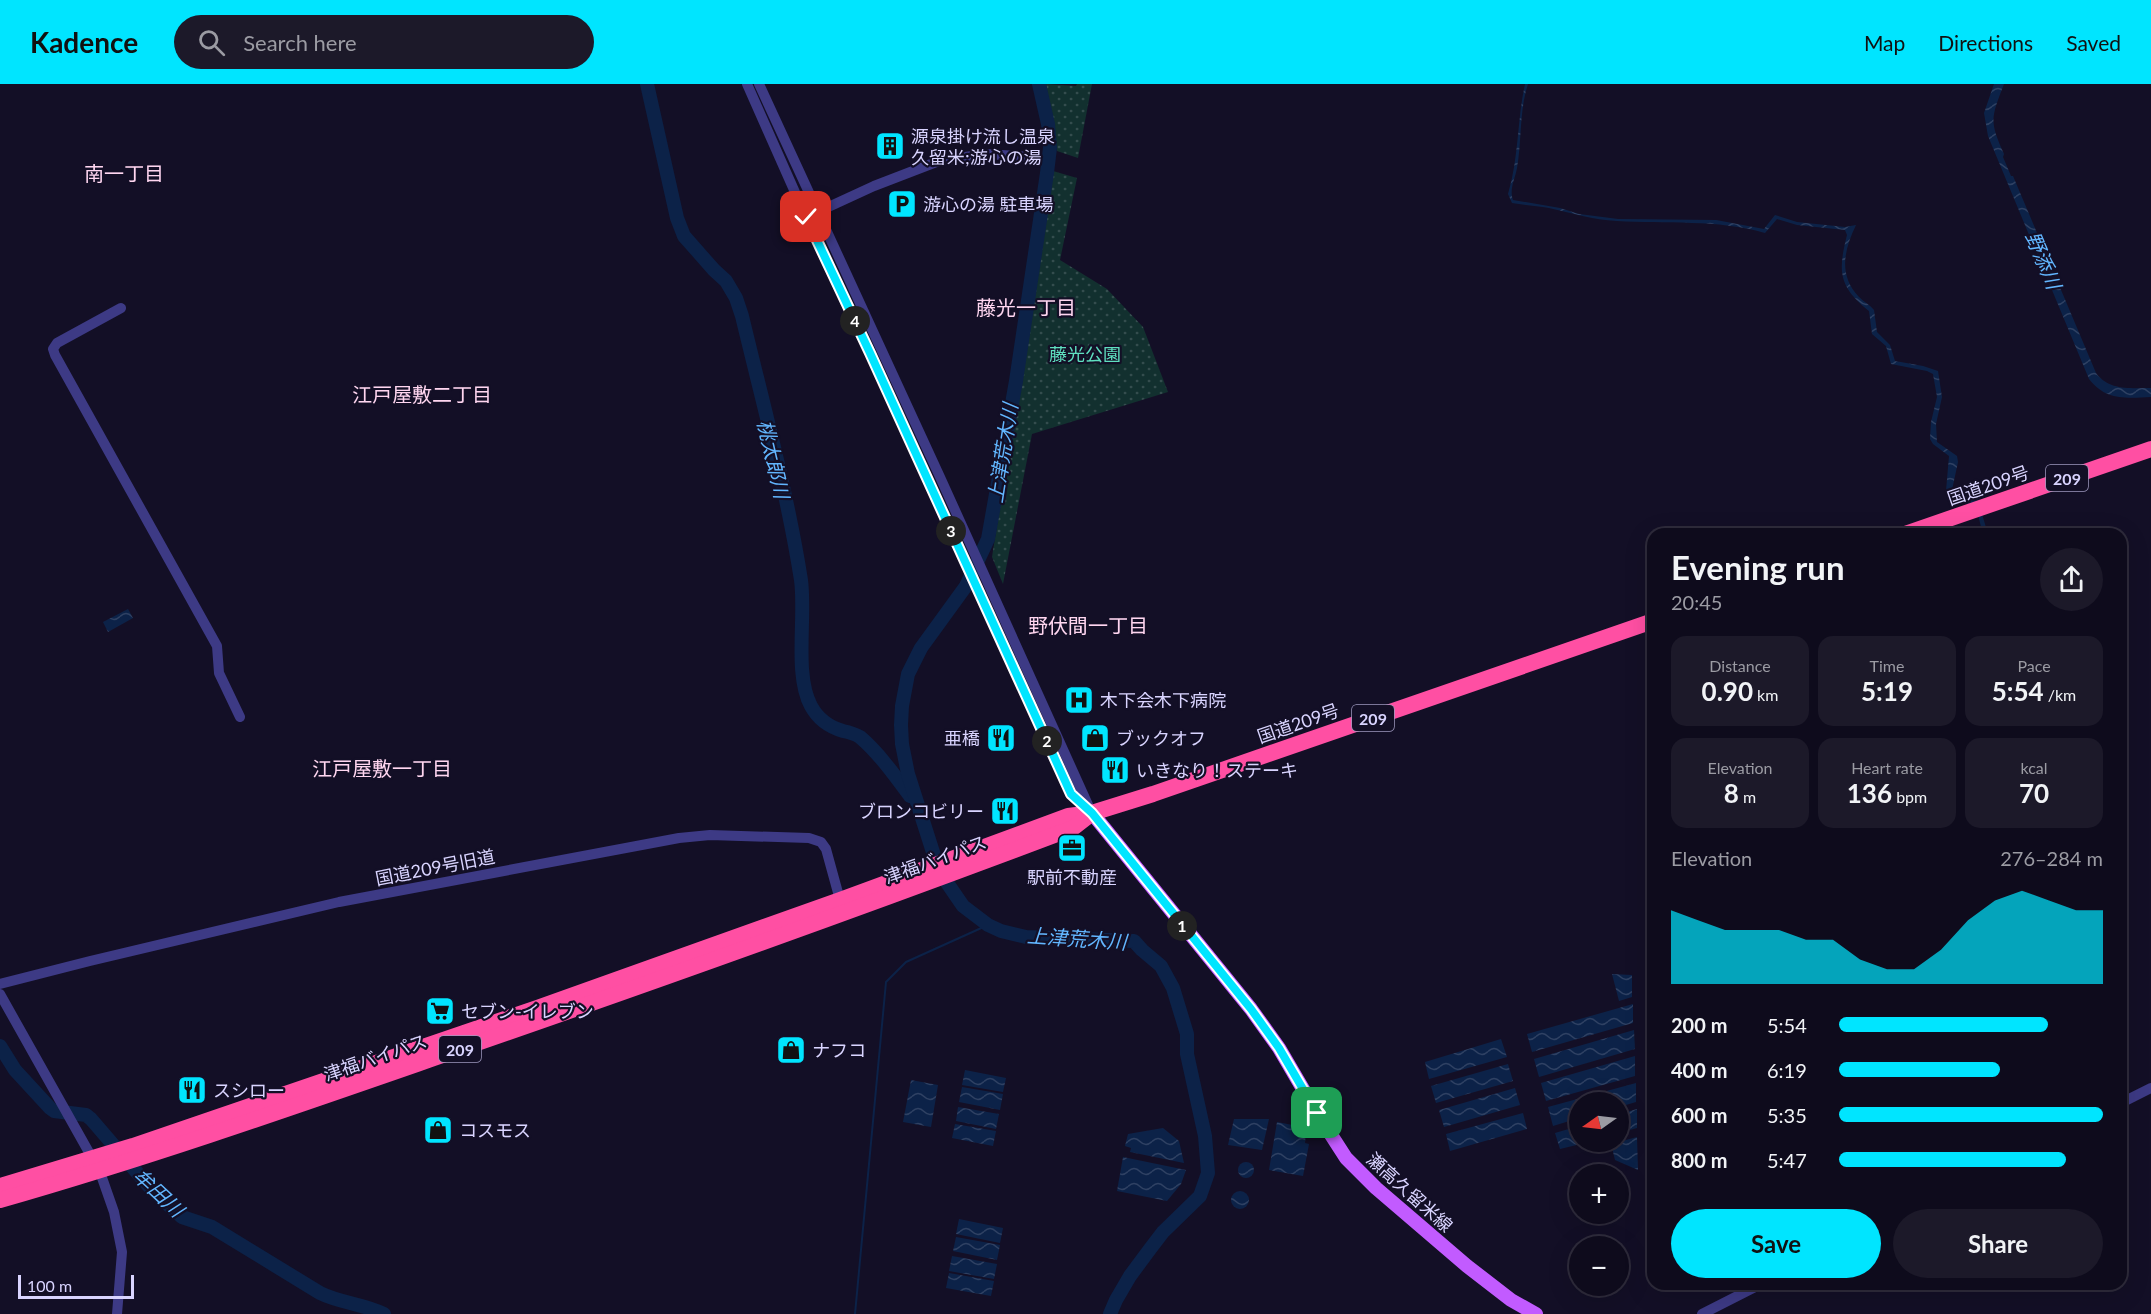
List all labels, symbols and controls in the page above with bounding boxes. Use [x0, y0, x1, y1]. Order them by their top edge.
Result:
search box [174, 15, 594, 69]
text: Kadence [30, 25, 138, 59]
icon: search [195, 26, 228, 59]
text: Search here [243, 29, 357, 56]
text: Map [1864, 30, 1905, 55]
text: Directions [1938, 30, 2033, 55]
text: Saved [2066, 30, 2121, 55]
place label: 源泉掛け流し温泉 久留米;游心の湯 [911, 125, 1055, 168]
building icon: 源泉掛け流し温泉 久留米;游心の湯 [874, 130, 906, 162]
district label: 南一丁目 [84, 161, 164, 185]
parking icon: 游心の湯 駐車場 [886, 188, 918, 220]
pin [780, 191, 831, 242]
place label: 游心の湯 駐車場 [923, 193, 1054, 215]
icon: check [789, 200, 822, 233]
water label: 野添川 [2021, 228, 2068, 294]
district label: 藤光一丁目 [976, 295, 1076, 319]
pin: 4 [840, 306, 870, 336]
text: 4 [850, 311, 860, 330]
park label: 藤光公園 [1049, 343, 1121, 365]
district label: 江戸屋敷二丁目 [352, 382, 492, 406]
water label: 上津荒木川 [982, 400, 1022, 504]
water label: 桃太郎川 [753, 417, 795, 503]
street label: 国道209号 [1944, 461, 2032, 509]
road number: 209 [2046, 465, 2088, 491]
pin: 3 [936, 516, 966, 546]
text: 3 [946, 521, 956, 540]
text: Evening run [1671, 547, 1845, 587]
button: share [2040, 548, 2103, 611]
text: 20:45 [1671, 590, 1722, 614]
district label: 野伏間一丁目 [1028, 613, 1148, 637]
text: Distance [1709, 656, 1771, 675]
text: Time [1870, 656, 1904, 675]
text: Pace [2017, 656, 2051, 675]
text: 0.90 [1702, 675, 1753, 707]
text: 5:19 [1861, 675, 1913, 707]
text: 5:54 [1992, 675, 2044, 707]
hospital icon: 木下会木下病院 [1063, 684, 1095, 716]
text: km [1753, 685, 1778, 704]
text: /km [2044, 685, 2076, 704]
place label: 木下会木下病院 [1100, 689, 1226, 711]
street label: 国道209号 [1254, 699, 1342, 747]
road number: 209 [1352, 705, 1394, 731]
restaurant icon: 亜橋 [985, 722, 1017, 754]
shop icon: ブックオフ [1079, 722, 1111, 754]
pin: 2 [1032, 726, 1062, 756]
place label: 亜橋 [944, 727, 980, 749]
place label: ブックオフ [1116, 727, 1206, 749]
text: 2 [1042, 731, 1052, 750]
restaurant icon: いきなり！ステーキ [1099, 754, 1131, 786]
district label: 江戸屋敷一丁目 [312, 756, 452, 780]
text: Elevation [1708, 758, 1773, 777]
text: Heart rate [1851, 758, 1923, 777]
text: kcal [2020, 758, 2048, 777]
place label: いきなり！ステーキ [1136, 759, 1298, 781]
text: 8 [1724, 777, 1739, 809]
text: 136 [1847, 777, 1892, 809]
text: 70 [2019, 777, 2049, 809]
text: m [1739, 787, 1756, 806]
text: bpm [1892, 787, 1927, 806]
restaurant icon: ブロンコビリー [989, 795, 1021, 827]
place label: ブロンコビリー [858, 800, 984, 822]
street label: 津福バイパス [881, 830, 989, 888]
office icon: 駅前不動産 [1056, 832, 1088, 864]
street label: 国道209号旧道 [373, 845, 497, 889]
text: Elevation [1671, 846, 1752, 870]
text: 276–284 m [2000, 846, 2103, 870]
place label: 駅前不動産 [1027, 866, 1117, 888]
pin: 1 [1167, 911, 1197, 941]
text: 1 [1177, 916, 1187, 935]
water label: 上津荒木川 [1026, 923, 1130, 954]
supermarket icon: セブン-イレブン [424, 995, 456, 1027]
place label: セブン-イレブン [461, 1000, 594, 1022]
text: 200 m [1671, 1013, 1727, 1037]
text: 5:54 [1767, 1013, 1807, 1037]
street label: 津福バイパス [321, 1029, 429, 1085]
shop icon: ナフコ [775, 1034, 807, 1066]
road number: 209 [439, 1036, 481, 1062]
place label: ナフコ [812, 1039, 866, 1061]
text: 400 m [1671, 1058, 1727, 1082]
text: 6:19 [1767, 1058, 1807, 1082]
restaurant icon: スシロー [176, 1074, 208, 1106]
place label: スシロー [213, 1079, 285, 1101]
pin [1291, 1087, 1342, 1138]
north arrow [1569, 1092, 1629, 1152]
map controls [1569, 1092, 1629, 1296]
icon: arrive [1300, 1096, 1333, 1129]
text: 600 m [1671, 1103, 1727, 1127]
text: 5:35 [1767, 1103, 1807, 1127]
shop icon: コスモス [422, 1114, 454, 1146]
place label: コスモス [459, 1119, 531, 1141]
street label: 瀬高久留米線 [1363, 1148, 1457, 1236]
text: 800 m [1671, 1148, 1727, 1172]
text: 5:47 [1767, 1148, 1807, 1172]
water label: 牟田川 [129, 1163, 191, 1223]
button: + [1569, 1164, 1629, 1224]
button: Save [1671, 1209, 1881, 1278]
button: Share [1893, 1209, 2103, 1278]
button: − [1569, 1236, 1629, 1296]
scale bar [18, 1272, 134, 1300]
text: 100 m [27, 1276, 72, 1295]

